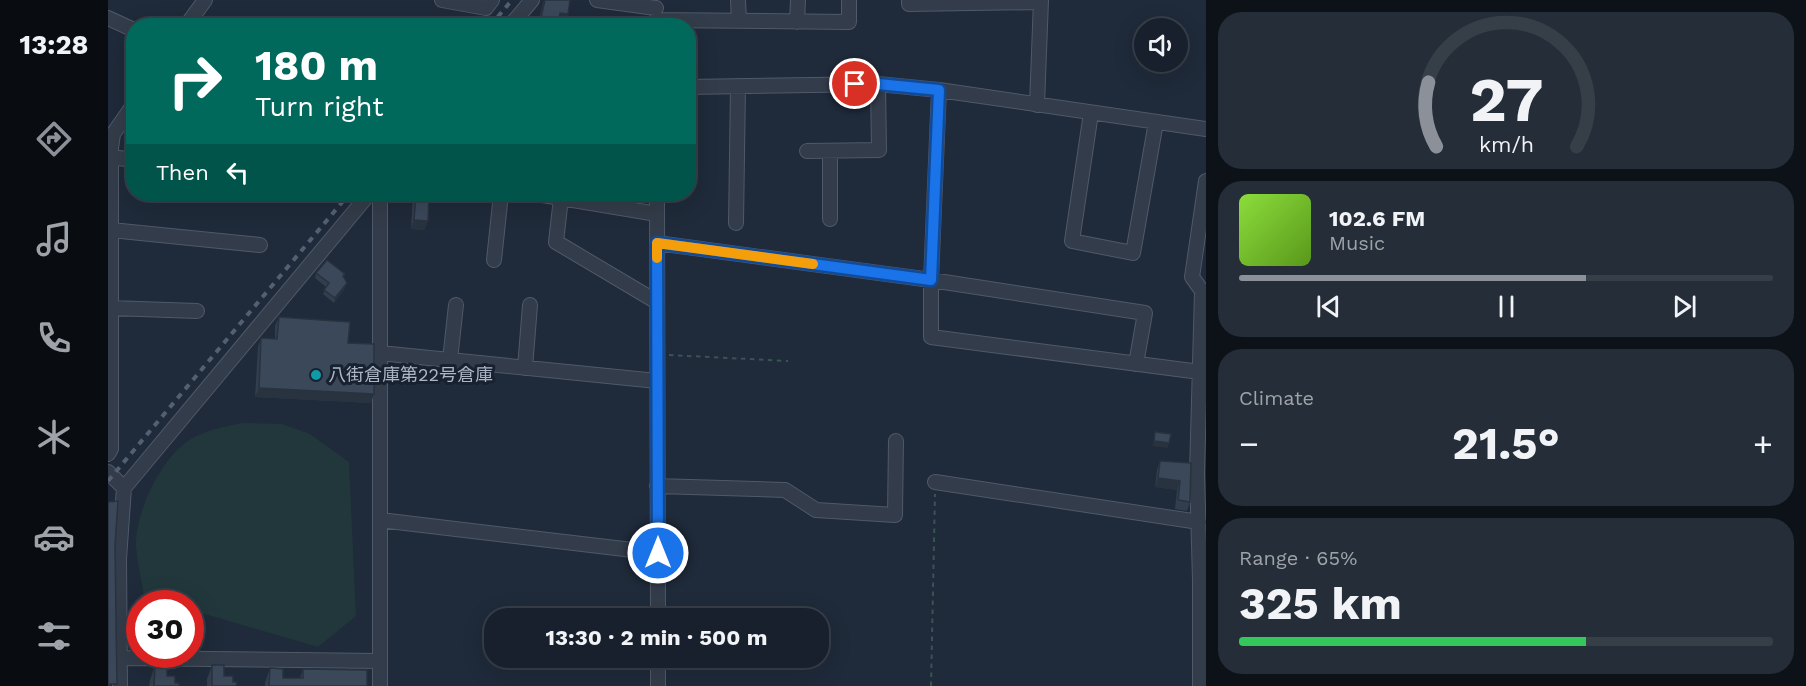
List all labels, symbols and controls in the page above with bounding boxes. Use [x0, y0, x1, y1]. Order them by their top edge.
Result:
map controls [1134, 18, 1188, 72]
button: sound [1134, 18, 1188, 72]
text: 13:28 [20, 29, 88, 61]
text: 180 m [255, 41, 378, 90]
icon: right [156, 42, 234, 120]
pin [829, 58, 880, 109]
text: 27 [1469, 63, 1543, 136]
icon: arrive [838, 67, 871, 100]
text: Turn right [255, 91, 384, 123]
icon: directions [33, 118, 75, 160]
text: km/h [1478, 133, 1534, 158]
icon: left [221, 156, 254, 189]
text: Then [156, 160, 209, 185]
text: 102.6 FM [1329, 206, 1425, 231]
icon: music [33, 218, 75, 260]
text: Music [1329, 231, 1385, 255]
icon: previous [1312, 290, 1345, 323]
icon: pause [1490, 290, 1523, 323]
icon: next [1668, 290, 1701, 323]
icon: phone [33, 317, 75, 359]
place label: 八街倉庫第22号倉庫 [328, 364, 493, 385]
marker: 八街倉庫第22号倉庫 [309, 368, 323, 382]
text: Climate [1239, 386, 1314, 410]
icon: climate [33, 416, 75, 458]
text: 21.5° [1452, 417, 1560, 470]
text: − [1239, 424, 1259, 463]
text: + [1753, 424, 1773, 463]
icon: car [33, 516, 75, 558]
position arrow [626, 521, 690, 585]
text: Range · 65% [1239, 546, 1357, 570]
text: 325 km [1239, 577, 1402, 630]
speed limit sign: 30 [126, 590, 204, 668]
icon: filters [33, 615, 75, 657]
text: 13:30 · 2 min · 500 m [546, 625, 767, 650]

